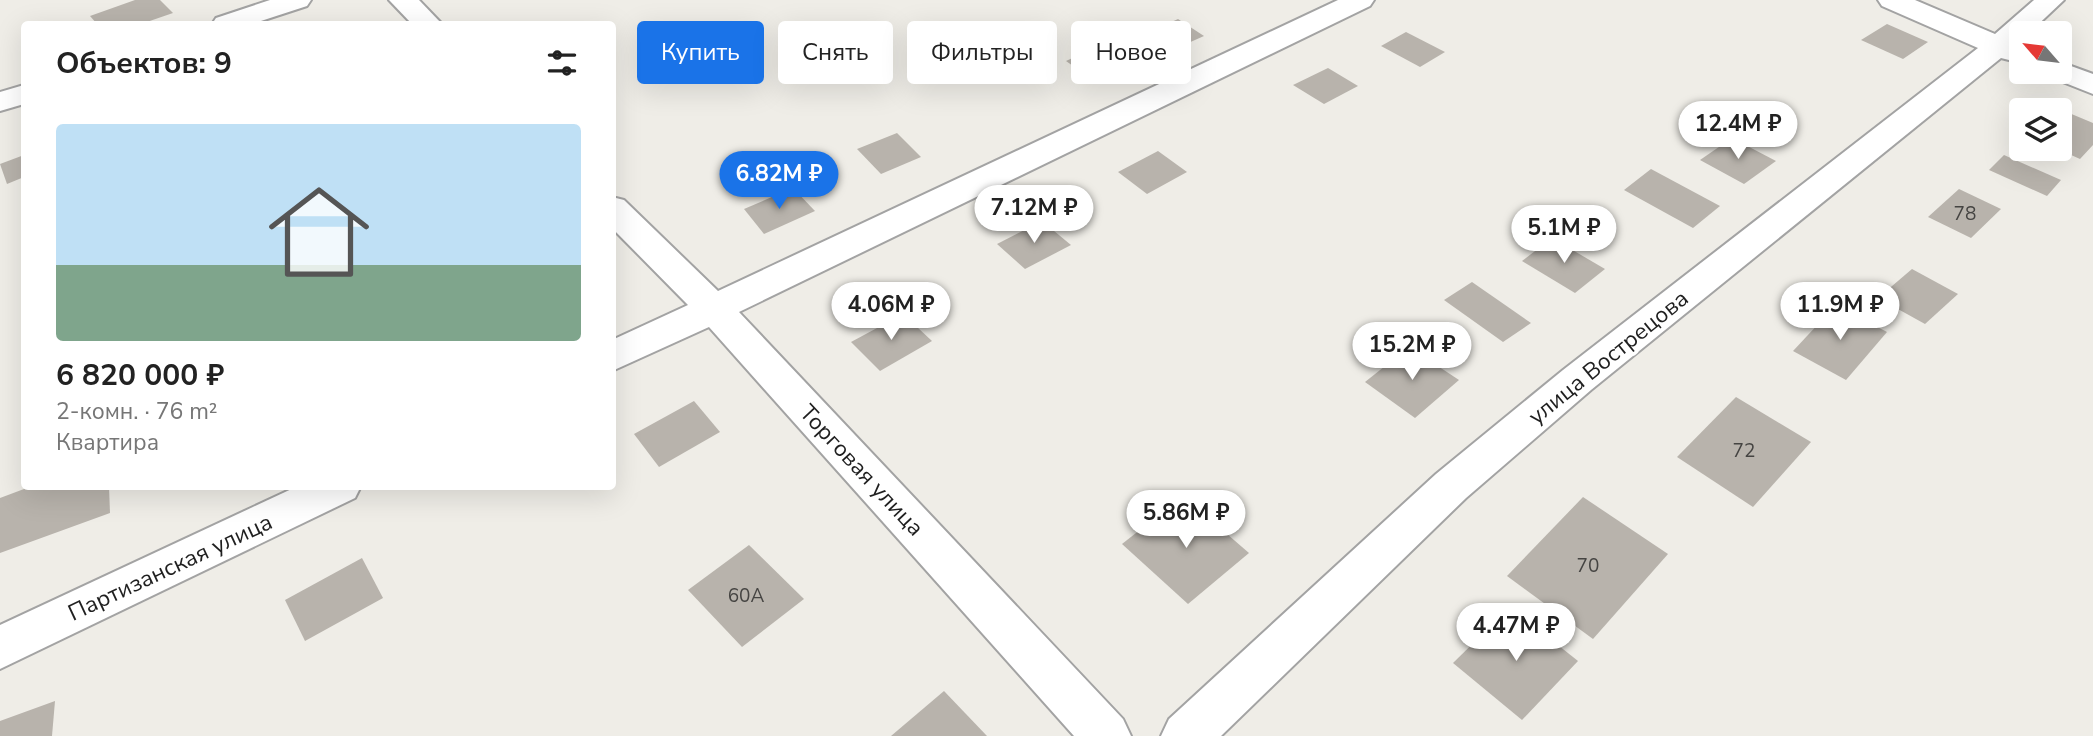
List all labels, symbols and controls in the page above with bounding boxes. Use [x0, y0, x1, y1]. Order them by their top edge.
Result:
chip: Купить [637, 21, 764, 84]
chip: Снять [778, 21, 893, 84]
chip: Фильтры [907, 21, 1057, 84]
chip: Новое [1071, 21, 1191, 84]
north arrow [2009, 21, 2072, 84]
map controls [2009, 21, 2072, 161]
text: Объектов: 9 [56, 43, 232, 84]
icon: filters [543, 44, 581, 82]
button: layers [2009, 98, 2072, 161]
pin: 12.4M ₽ [1673, 102, 1803, 161]
text: 12.4M ₽ [1694, 108, 1782, 139]
pin: 6.82M ₽ [714, 152, 844, 211]
text: 6.82M ₽ [735, 158, 823, 189]
icon: home [256, 169, 382, 295]
pin: 7.12M ₽ [969, 186, 1099, 245]
text: 7.12M ₽ [990, 192, 1078, 223]
house number: 78 [1954, 201, 1976, 227]
pin: 5.1M ₽ [1507, 205, 1621, 265]
text: 5.1M ₽ [1527, 212, 1601, 243]
pin: 4.06M ₽ [826, 282, 956, 342]
pin: 11.9M ₽ [1775, 282, 1905, 342]
street label: улица Вострецова [1522, 283, 1695, 432]
text: 4.06M ₽ [847, 289, 935, 320]
text: 11.9M ₽ [1796, 289, 1884, 320]
pin: 15.2M ₽ [1347, 322, 1477, 382]
text: 15.2M ₽ [1368, 329, 1456, 360]
text: 6 820 000 ₽ [56, 355, 224, 396]
text: 2-комн. · 76 m² [56, 396, 218, 427]
street label: Торговая улица [793, 398, 931, 543]
text: Квартира [56, 427, 159, 458]
house number: 72 [1733, 438, 1755, 464]
pin: 5.86M ₽ [1121, 490, 1251, 550]
text: 5.86M ₽ [1142, 497, 1230, 528]
street label: Партизанская улица [63, 506, 277, 628]
house number: 70 [1577, 553, 1599, 579]
house number: 60А [728, 583, 764, 609]
pin: 4.47M ₽ [1451, 604, 1581, 663]
text: 4.47M ₽ [1472, 610, 1560, 641]

